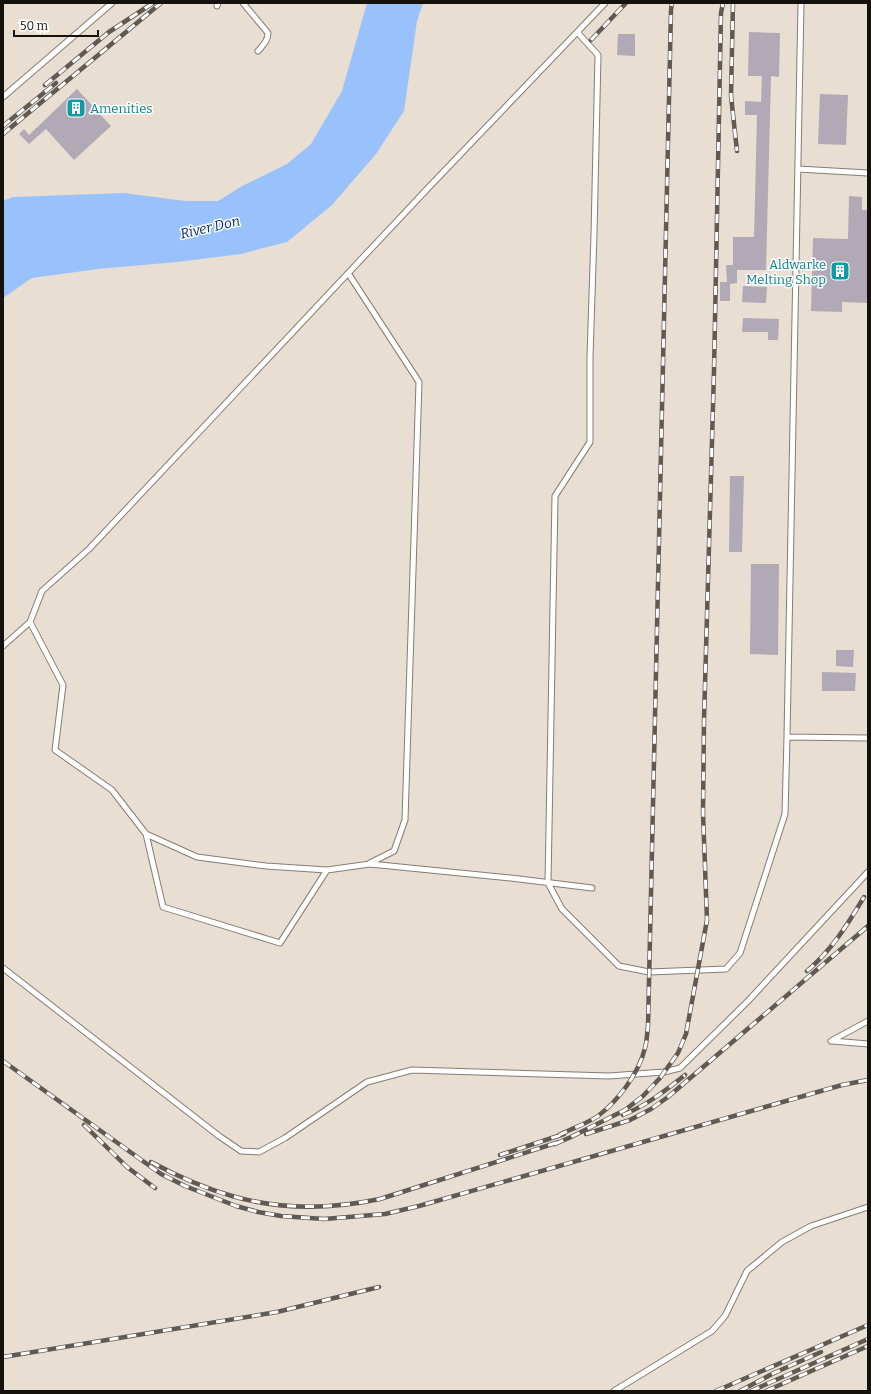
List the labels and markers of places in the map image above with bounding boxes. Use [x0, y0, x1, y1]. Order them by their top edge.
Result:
building icon: Amenities [65, 97, 87, 119]
place label: Amenities [90, 101, 152, 116]
place label: Aldwarke Melting Shop [746, 257, 826, 287]
building icon: Aldwarke Melting Shop [829, 260, 851, 282]

